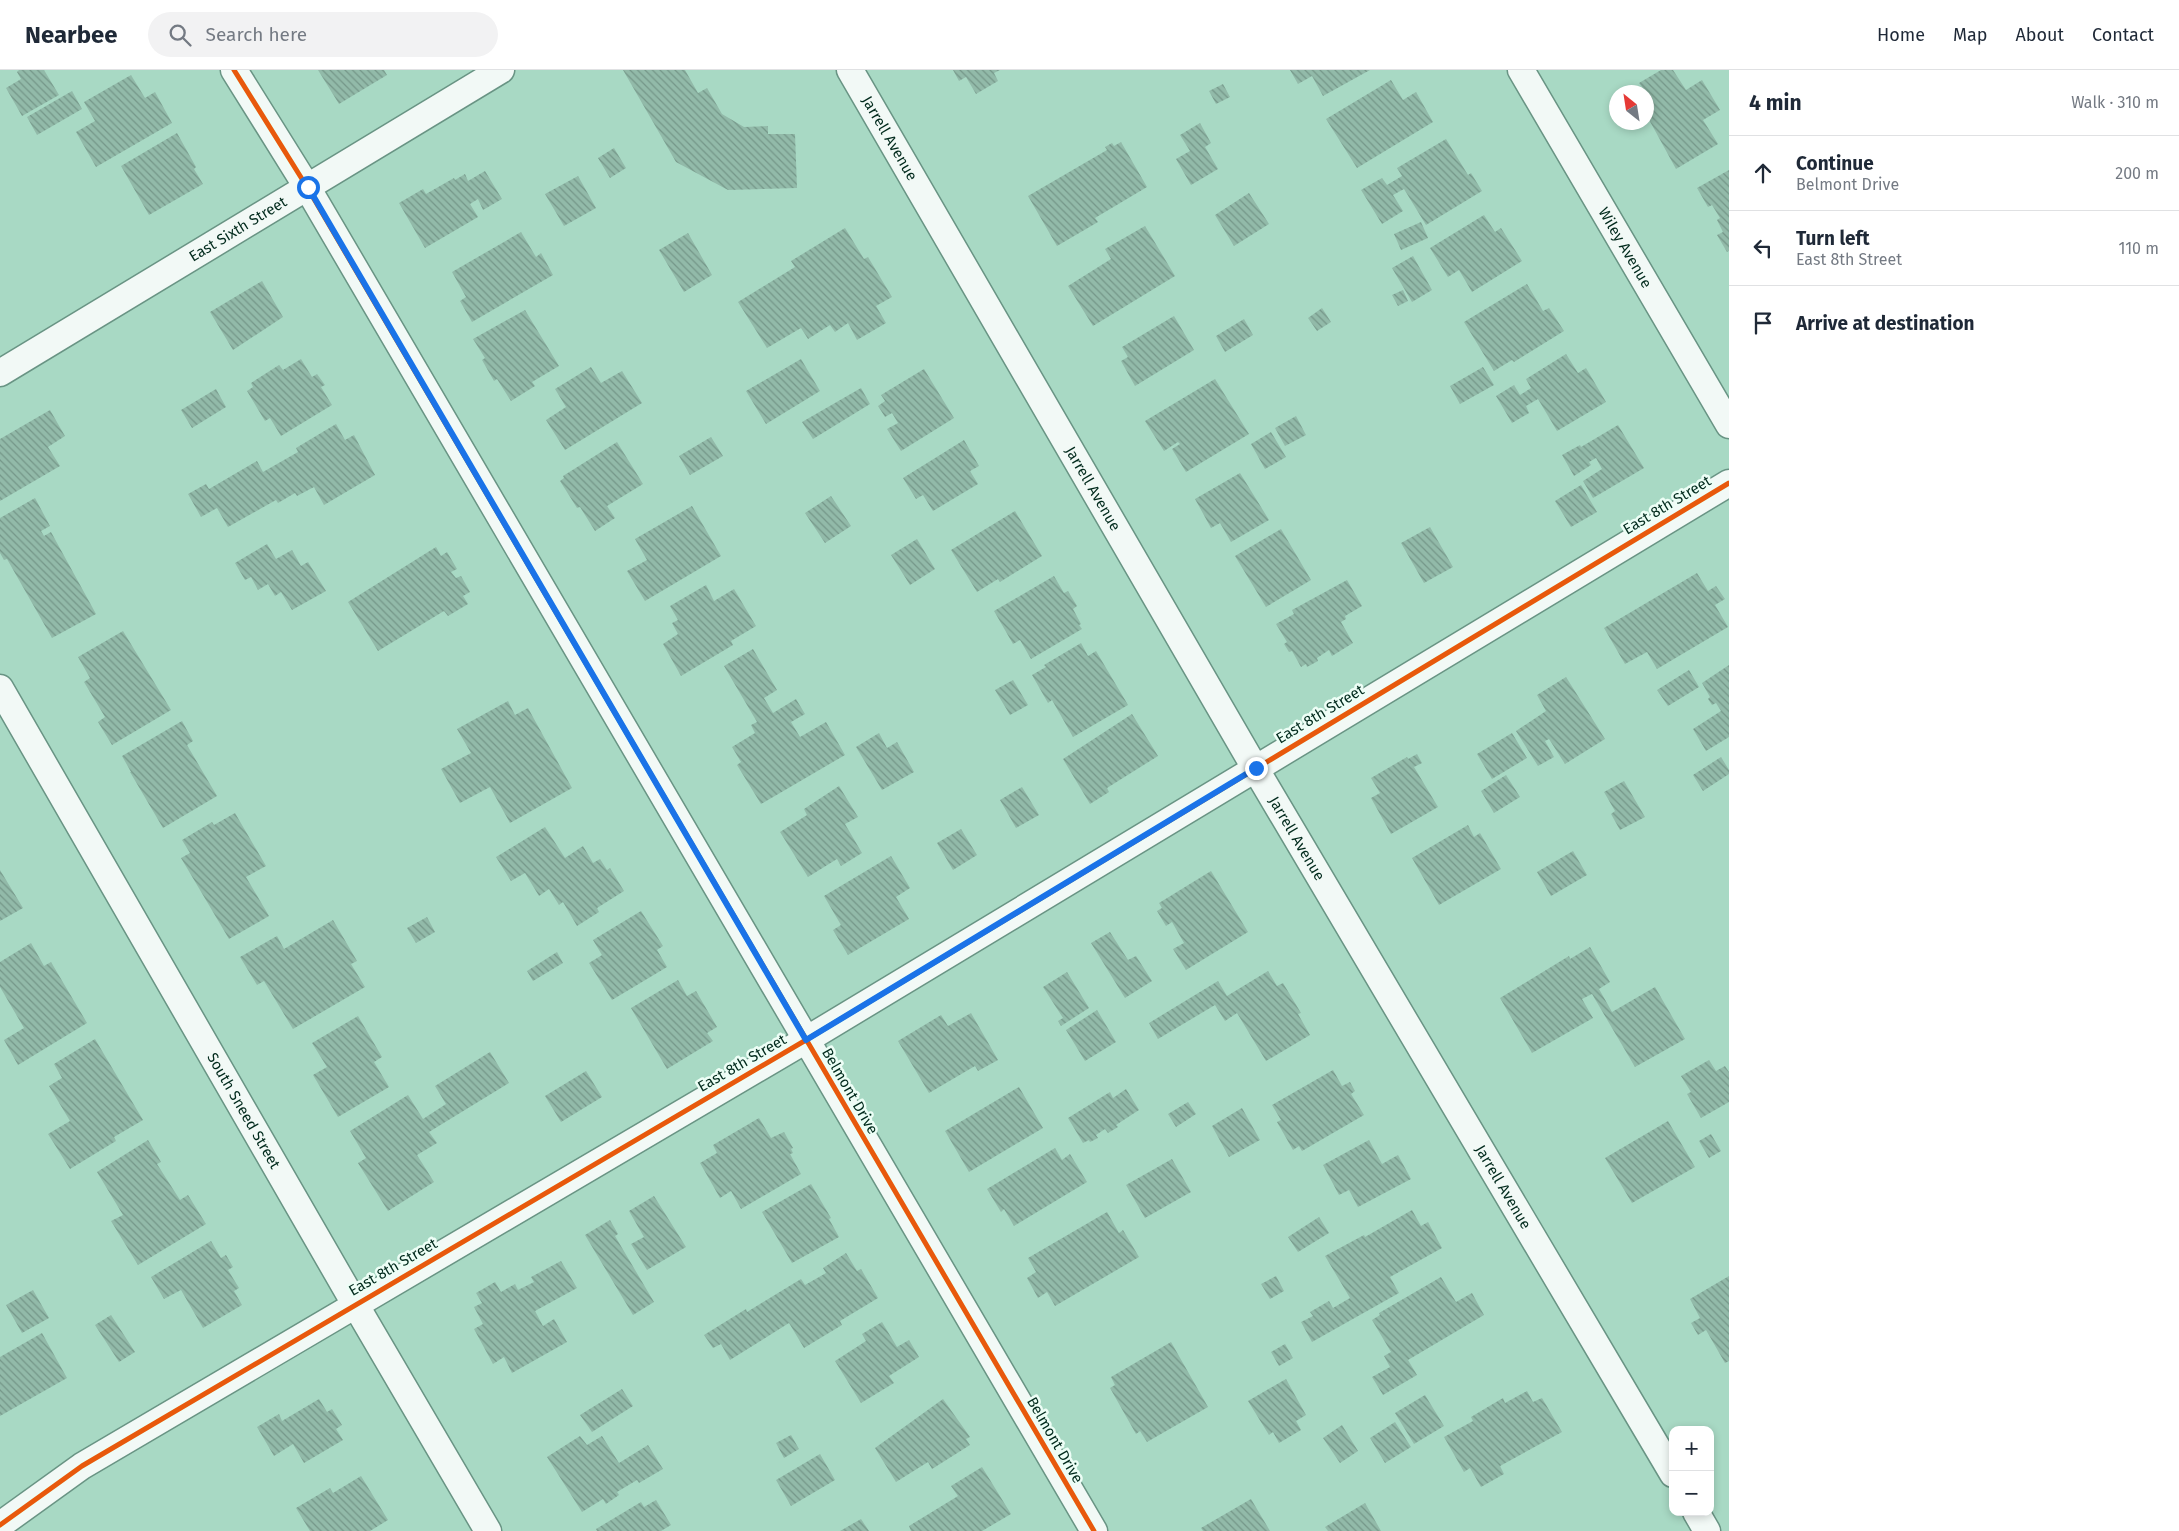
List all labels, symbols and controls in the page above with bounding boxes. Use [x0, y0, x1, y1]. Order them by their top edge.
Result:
search box [148, 12, 498, 57]
text: Nearbee [25, 21, 118, 49]
icon: search [166, 21, 194, 49]
text: Search here [206, 23, 307, 46]
text: Home [1877, 24, 1925, 46]
text: Map [1953, 24, 1987, 46]
text: About [2015, 24, 2064, 46]
text: Contact [2092, 24, 2154, 46]
north arrow [1609, 85, 1654, 130]
text: 4 min [1749, 90, 1802, 116]
street label: Jarrell Avenue [858, 93, 921, 184]
text: Walk · 310 m [2071, 93, 2159, 112]
text: Continue [1796, 152, 1874, 175]
icon: ahead [1749, 159, 1777, 187]
text: 200 m [2115, 164, 2159, 183]
text: Belmont Drive [1796, 175, 1899, 194]
route start [297, 176, 320, 199]
street label: East Sixth Street [186, 192, 291, 266]
street label: Wiley Avenue [1595, 204, 1656, 291]
text: Turn left [1796, 227, 1870, 250]
icon: left [1749, 234, 1777, 262]
text: 110 m [2118, 239, 2159, 258]
text: East 8th Street [1796, 250, 1902, 269]
icon: arrive [1749, 309, 1777, 337]
text: Arrive at destination [1796, 312, 1975, 335]
street label: Jarrell Avenue [1061, 443, 1124, 534]
street label: East 8th Street [1620, 471, 1715, 538]
street label: East 8th Street [1273, 680, 1368, 747]
route end [1245, 757, 1268, 780]
street label: Jarrell Avenue [1265, 793, 1329, 884]
street label: East 8th Street [694, 1030, 790, 1096]
street label: Belmont Drive [818, 1045, 882, 1137]
street label: South Sneed Street [203, 1050, 284, 1173]
street label: Jarrell Avenue [1471, 1142, 1535, 1232]
street label: East 8th Street [345, 1234, 441, 1300]
street label: Belmont Drive [1023, 1394, 1087, 1486]
map controls [1669, 1426, 1714, 1516]
button: + [1669, 1426, 1714, 1471]
button: − [1669, 1471, 1714, 1516]

